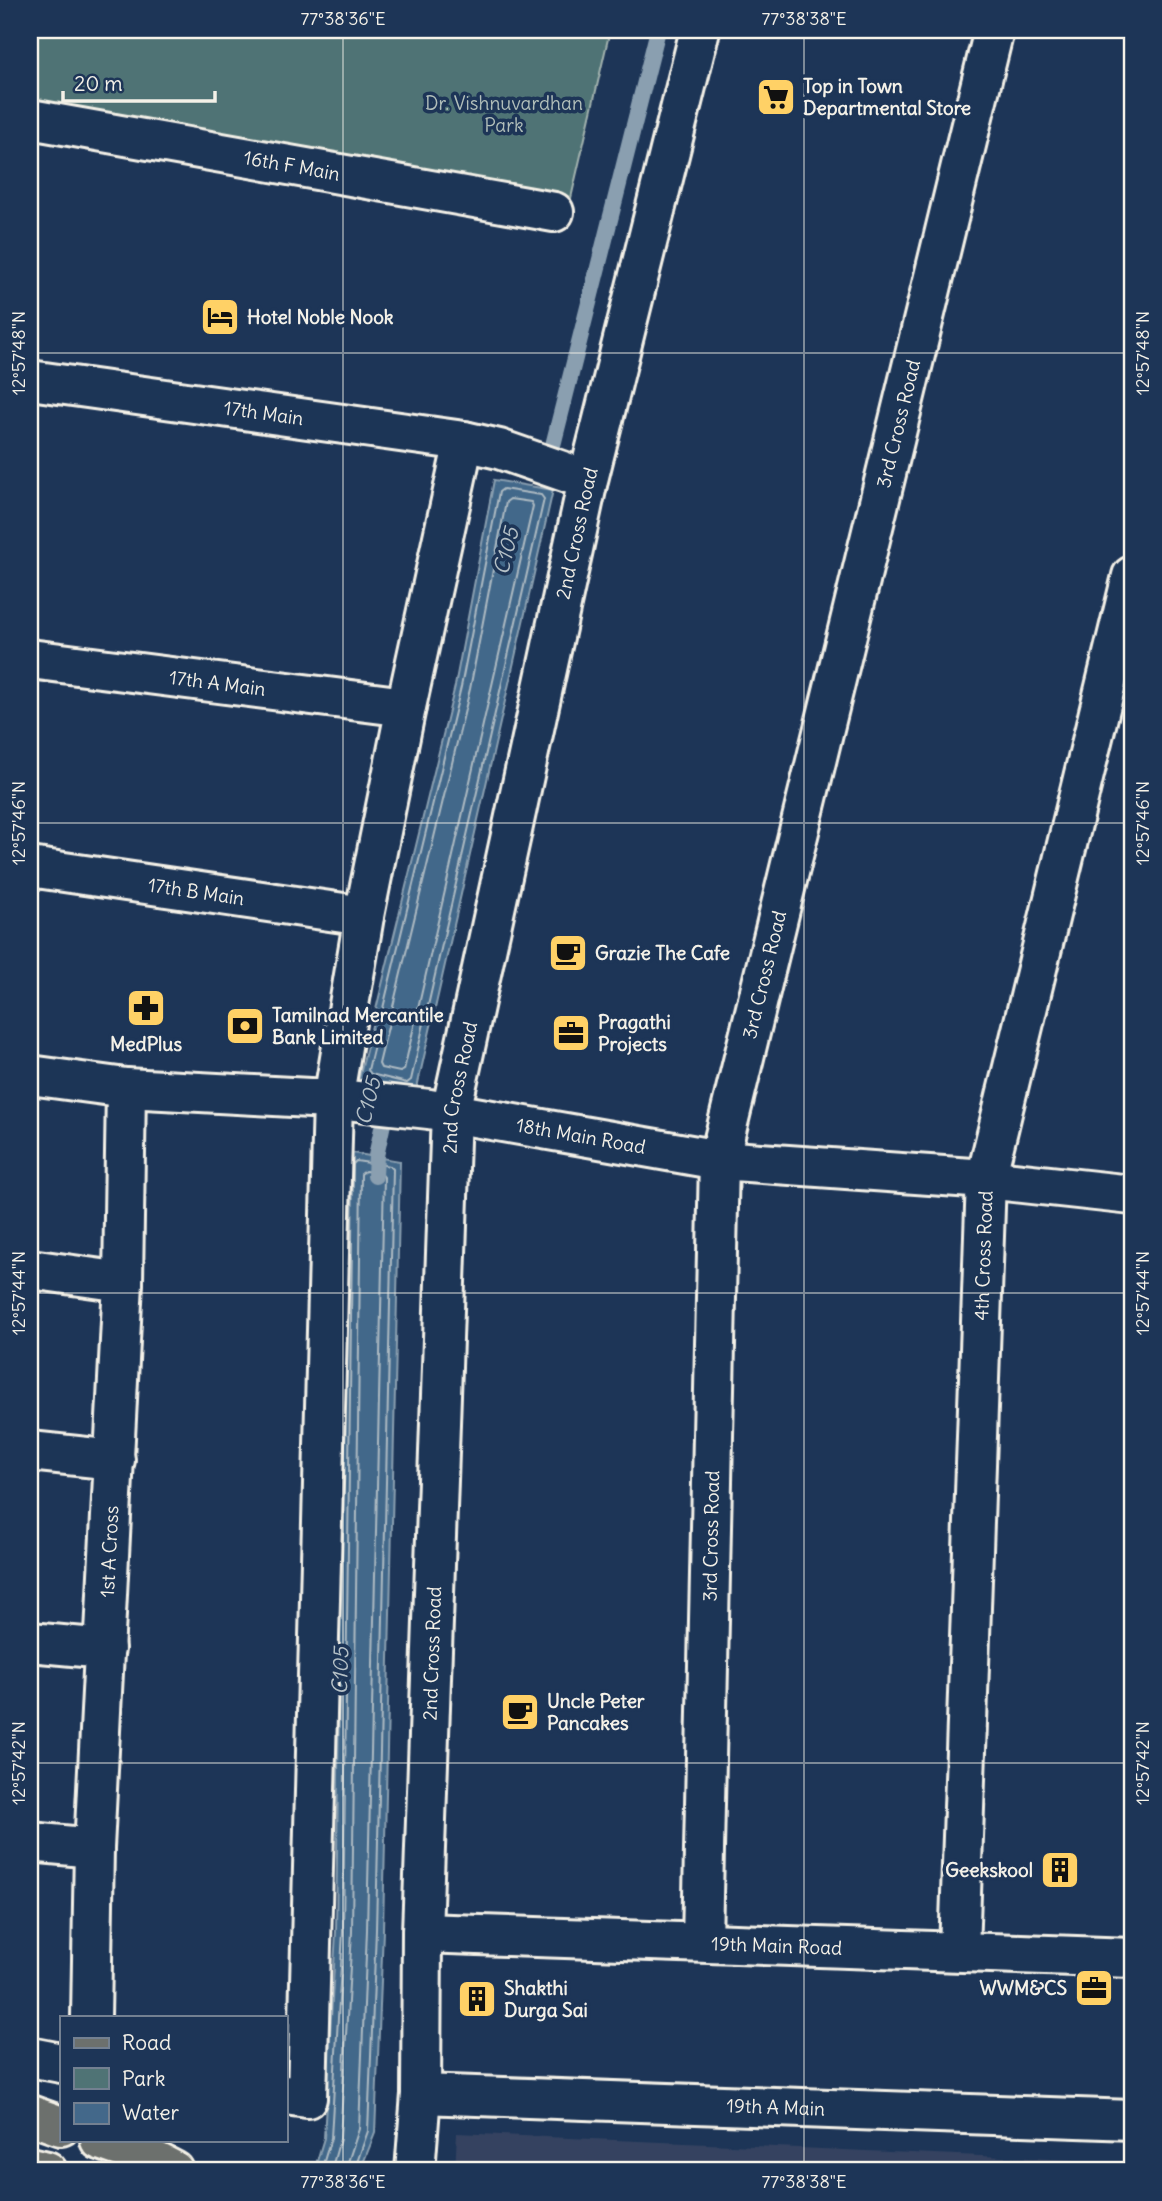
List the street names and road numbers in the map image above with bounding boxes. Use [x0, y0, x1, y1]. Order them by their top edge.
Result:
street label: 16th F Main [242, 145, 342, 186]
street label: 3rd Cross Road [871, 357, 925, 490]
street label: 17th Main [222, 395, 305, 430]
street label: 2nd Cross Road [551, 465, 603, 601]
street label: 17th A Main [168, 665, 267, 701]
street label: 17th B Main [146, 872, 246, 910]
street label: 3rd Cross Road [737, 908, 791, 1041]
street label: 2nd Cross Road [438, 1019, 482, 1154]
street label: 18th Main Road [514, 1113, 648, 1159]
street label: 4th Cross Road [969, 1190, 998, 1321]
street label: 3rd Cross Road [697, 1470, 724, 1602]
street label: 1st A Cross [95, 1505, 124, 1598]
street label: 2nd Cross Road [418, 1586, 446, 1721]
street label: 19th Main Road [711, 1931, 843, 1960]
street label: 19th A Main [726, 2093, 825, 2121]

